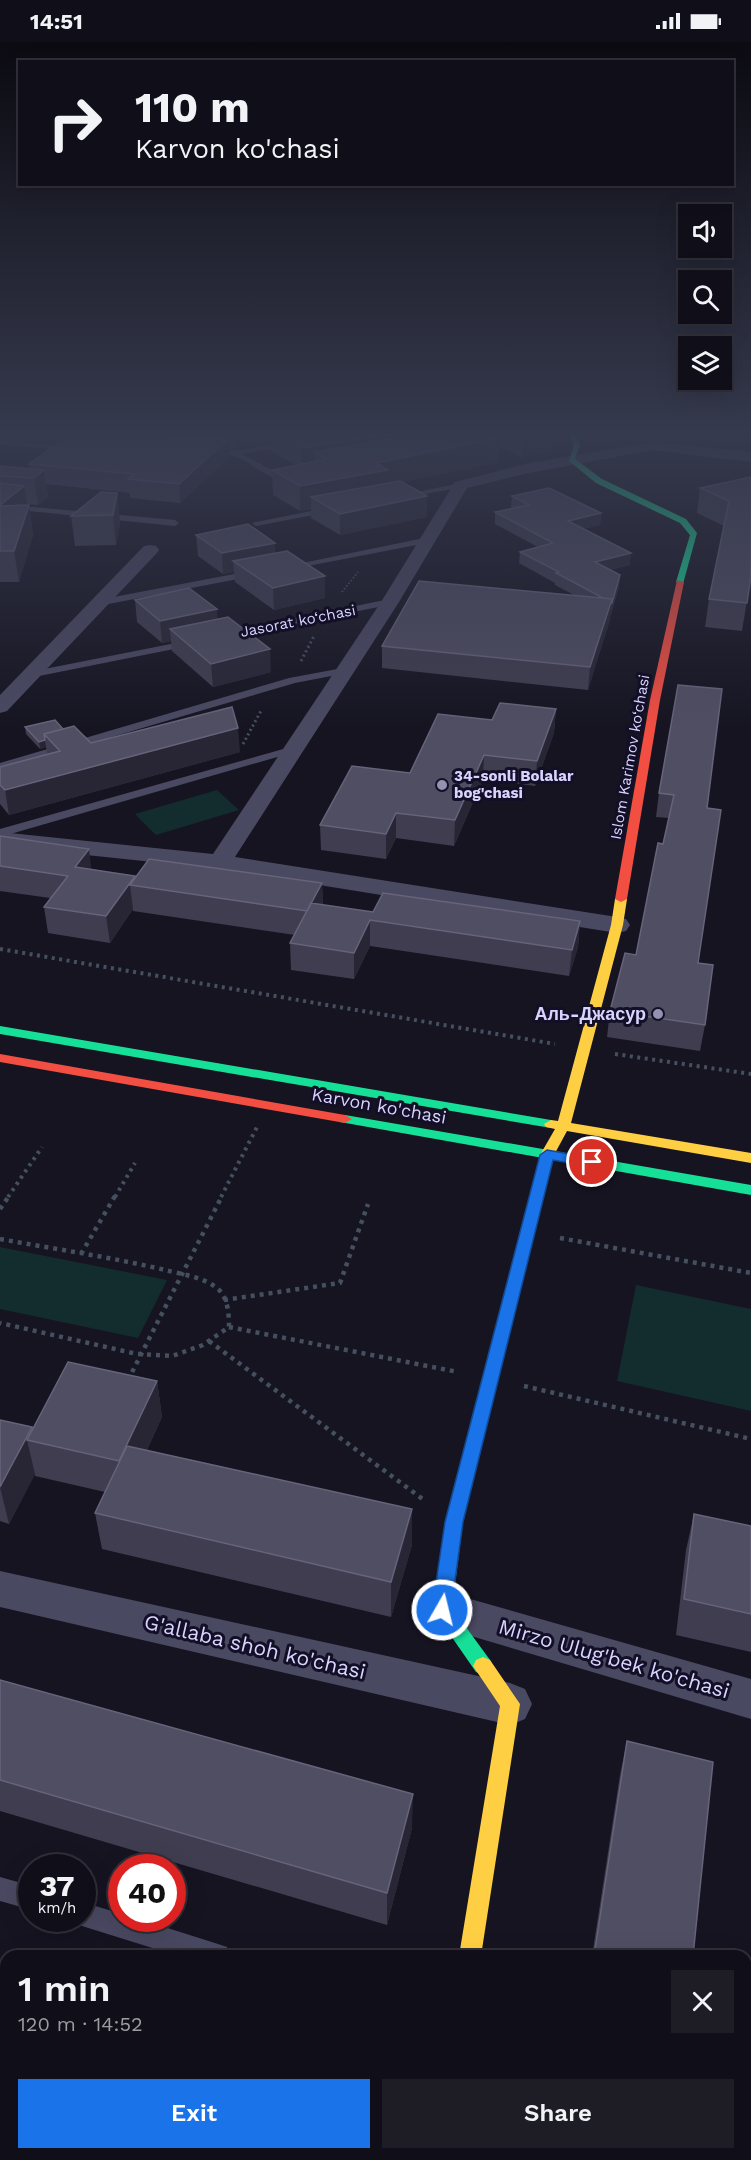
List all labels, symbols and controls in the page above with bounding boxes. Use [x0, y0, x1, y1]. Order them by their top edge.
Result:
text: 14:51 [30, 9, 83, 34]
text: 110 m [135, 83, 250, 132]
icon: right [36, 84, 114, 162]
text: Karvon ko'chasi [135, 133, 340, 165]
map controls [678, 204, 732, 390]
button: sound [678, 204, 732, 258]
button: search [678, 270, 732, 324]
button: layers [678, 336, 732, 390]
street label: Jasorat ko‘chasi [239, 601, 357, 641]
street label: Islom Karimov ko‘chasi [607, 673, 653, 841]
place label: 34-sonli Bolalar bog'chasi [454, 767, 574, 802]
marker: 34-sonli Bolalar bog'chasi [435, 778, 449, 792]
place label: Аль-Джасур [534, 1003, 646, 1024]
marker: Аль-Джасур [651, 1007, 665, 1021]
street label: Karvon ko'chasi [310, 1083, 448, 1128]
pin [566, 1136, 617, 1187]
icon: arrive [575, 1145, 608, 1178]
position arrow [410, 1578, 474, 1642]
street label: G'allaba shoh ko'chasi [142, 1609, 368, 1684]
street label: Mirzo Ulug'bek ko'chasi [496, 1614, 732, 1703]
speed limit sign: 40 [108, 1854, 186, 1932]
text: 37 [39, 1868, 75, 1903]
text: km/h [38, 1899, 76, 1917]
text: 1 min [18, 1968, 110, 2010]
button: close [671, 1970, 734, 2033]
text: 120 m · 14:52 [18, 2012, 143, 2036]
button: Exit [18, 2079, 370, 2148]
button: Share [382, 2079, 734, 2148]

